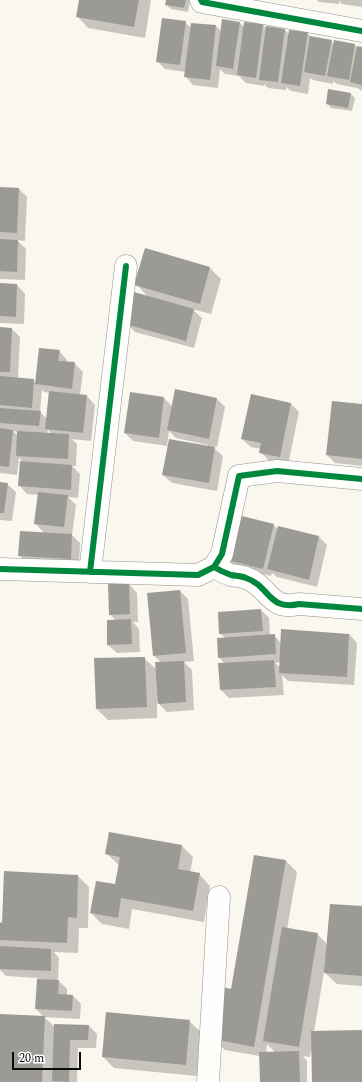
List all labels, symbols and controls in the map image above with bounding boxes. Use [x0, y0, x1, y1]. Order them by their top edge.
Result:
scale bar [14, 1044, 83, 1070]
text: 20 m [19, 1049, 44, 1068]

